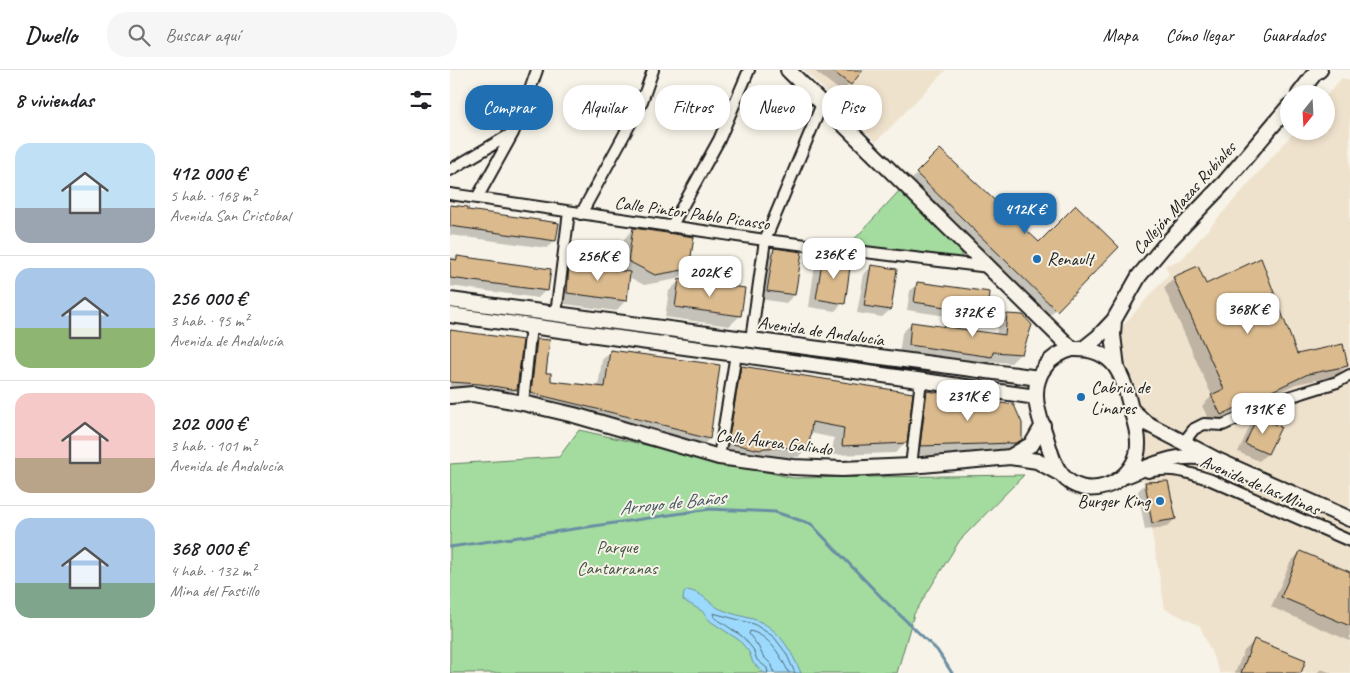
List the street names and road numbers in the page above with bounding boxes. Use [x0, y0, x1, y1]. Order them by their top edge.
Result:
street label: Callejón Mazas Rubiales [1128, 136, 1242, 259]
street label: Calle Pintor Pablo Picasso [613, 191, 772, 235]
street label: Avenida de Andalucía [757, 311, 887, 351]
street label: Calle Áurea Galindo [715, 424, 835, 460]
street label: Avenida de las Minas [1197, 450, 1325, 521]

